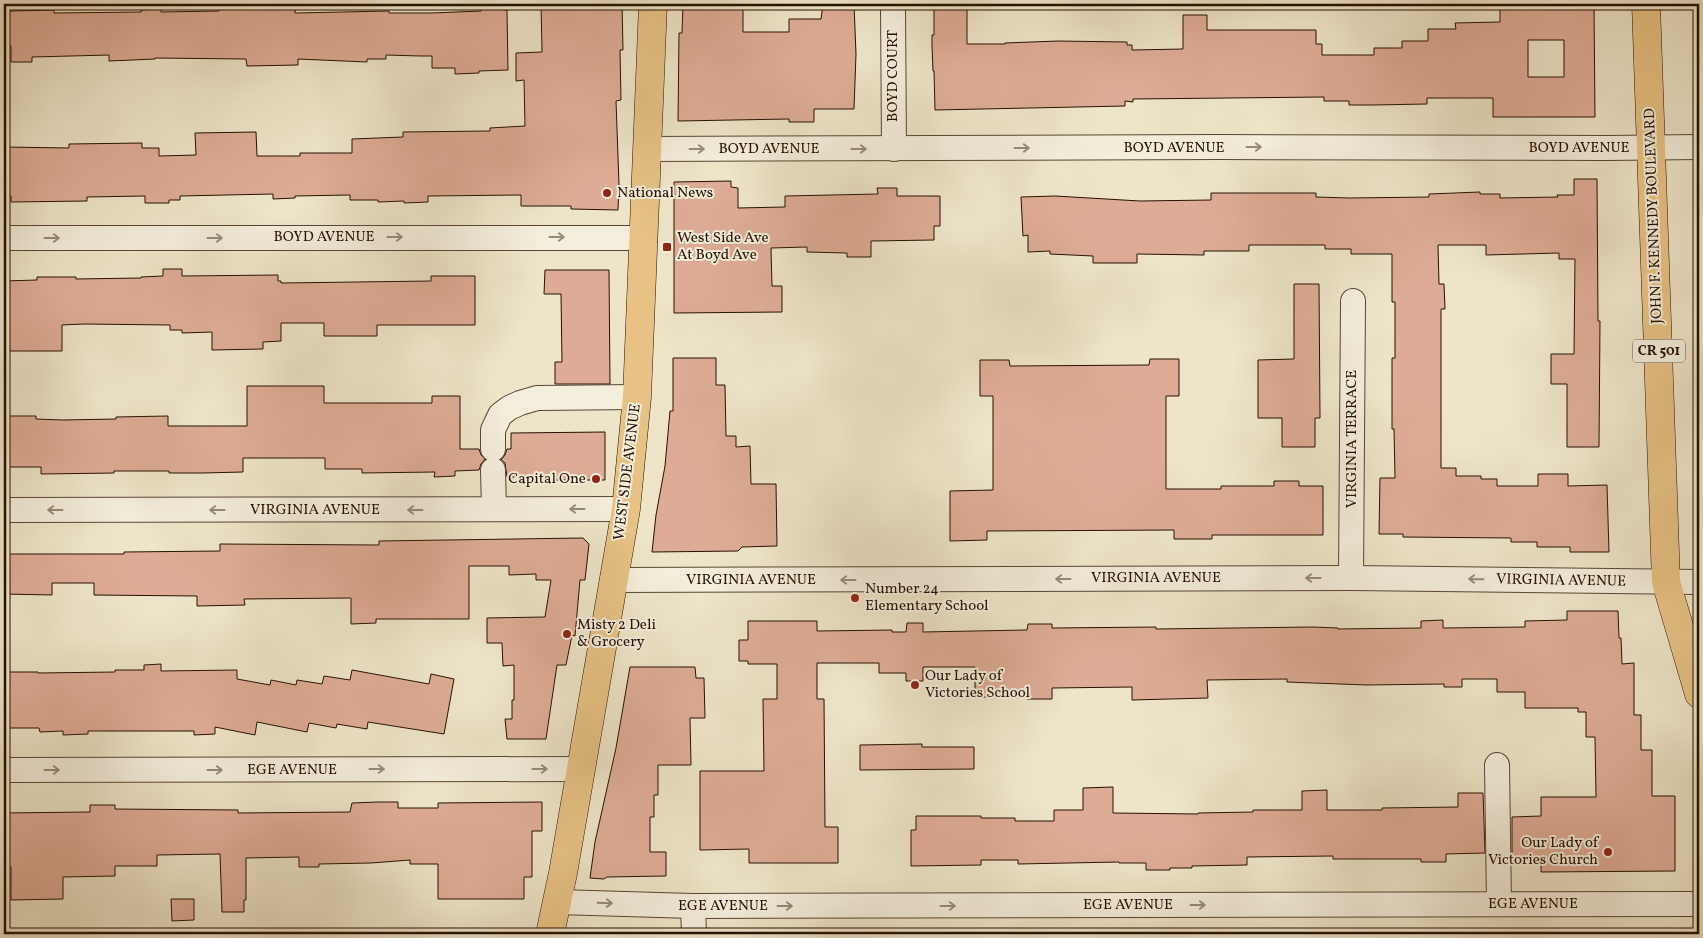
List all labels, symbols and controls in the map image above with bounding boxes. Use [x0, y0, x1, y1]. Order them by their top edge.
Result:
street label: BOYD COURT [883, 30, 904, 122]
street label: JOHN F. KENNEDY BOULEVARD [1640, 108, 1668, 324]
street label: BOYD AVENUE [1123, 138, 1225, 159]
street label: BOYD AVENUE [1528, 138, 1630, 159]
street label: BOYD AVENUE [718, 139, 820, 160]
one-way arrow [1246, 142, 1262, 152]
one-way arrow [1013, 143, 1029, 153]
one-way arrow [688, 144, 704, 154]
one-way arrow [850, 144, 867, 154]
place label: National News [617, 183, 713, 204]
marker: National News [601, 187, 613, 199]
street label: BOYD AVENUE [273, 227, 375, 248]
place label: West Side Ave At Boyd Ave [677, 228, 769, 266]
one-way arrow [386, 232, 403, 242]
one-way arrow [549, 232, 565, 242]
one-way arrow [44, 233, 60, 243]
one-way arrow [206, 233, 223, 243]
marker: West Side Ave At Boyd Ave [661, 241, 673, 253]
road number: CR 501 [1633, 340, 1685, 362]
street label: VIRGINIA TERRACE [1342, 370, 1363, 508]
street label: WEST SIDE AVENUE [609, 402, 647, 542]
place label: Capital One [508, 469, 586, 490]
marker: Capital One [590, 473, 602, 485]
street label: VIRGINIA AVENUE [250, 500, 380, 521]
one-way arrow [570, 504, 586, 514]
one-way arrow [47, 505, 64, 515]
one-way arrow [210, 505, 226, 515]
one-way arrow [407, 505, 424, 515]
street label: VIRGINIA AVENUE [1091, 568, 1221, 589]
street label: VIRGINIA AVENUE [1496, 569, 1626, 593]
street label: VIRGINIA AVENUE [686, 570, 816, 591]
one-way arrow [1305, 573, 1322, 583]
one-way arrow [1055, 574, 1072, 584]
one-way arrow [1468, 574, 1484, 584]
one-way arrow [840, 575, 856, 584]
place label: Number 24 Elementary School [865, 579, 988, 617]
marker: Number 24 Elementary School [849, 592, 861, 604]
place label: Misty 2 Deli & Grocery [577, 615, 656, 653]
marker: Misty 2 Deli & Grocery [561, 628, 573, 640]
place label: Our Lady of Victories School [925, 666, 1030, 704]
marker: Our Lady of Victories School [909, 679, 921, 691]
street label: EGE AVENUE [247, 760, 337, 781]
one-way arrow [369, 764, 385, 774]
one-way arrow [532, 764, 548, 774]
one-way arrow [44, 765, 60, 775]
one-way arrow [206, 765, 223, 775]
place label: Our Lady of Victories Church [1488, 833, 1600, 871]
marker: Our Lady of Victories Church [1602, 846, 1614, 858]
street label: EGE AVENUE [1488, 894, 1578, 915]
street label: EGE AVENUE [1083, 895, 1173, 916]
street label: EGE AVENUE [678, 896, 768, 917]
one-way arrow [597, 898, 613, 908]
one-way arrow [1190, 900, 1206, 910]
one-way arrow [777, 901, 793, 911]
one-way arrow [940, 901, 956, 910]

